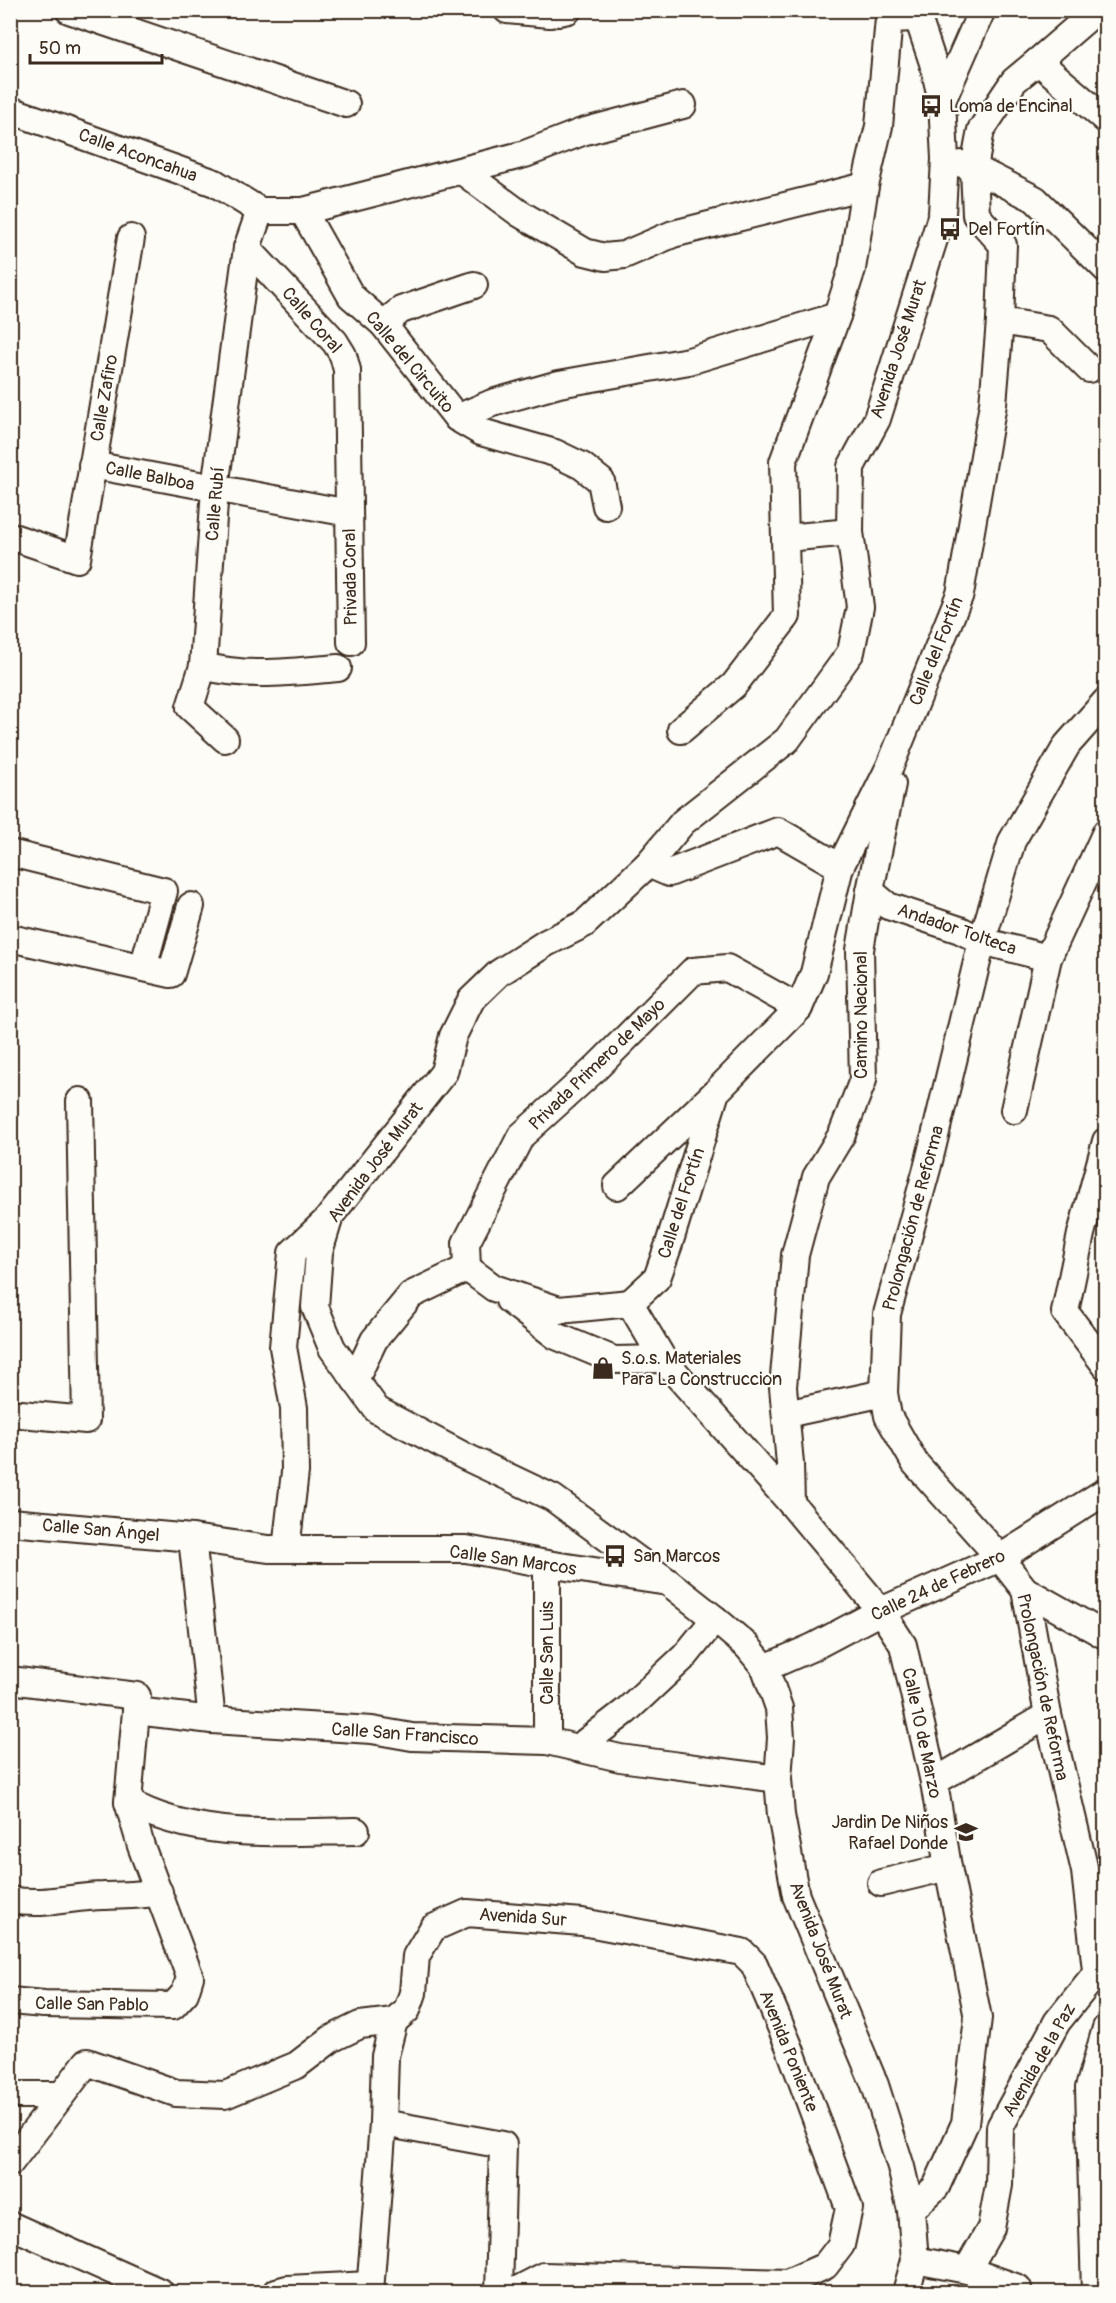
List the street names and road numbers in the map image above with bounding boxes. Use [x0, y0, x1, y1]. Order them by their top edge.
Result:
street label: Calle Aconcahua [75, 123, 200, 188]
street label: Avenida José Murat [865, 276, 932, 422]
street label: Calle Coral [276, 282, 347, 358]
street label: Calle del Circuito [360, 307, 459, 418]
street label: Calle Zafiro [86, 353, 123, 443]
street label: Calle Balboa [103, 457, 197, 496]
street label: Calle Rubí [201, 466, 230, 542]
street label: Privada Coral [338, 528, 363, 626]
street label: Calle del Fortín [904, 593, 969, 709]
street label: Andador Tolteca [894, 898, 1019, 961]
street label: Camino Nacional [850, 951, 873, 1079]
street label: Privada Primero de Mayo [524, 993, 671, 1136]
street label: Avenida José Murat [323, 1097, 429, 1227]
street label: Prolongación de Reforma [878, 1123, 949, 1313]
street label: Calle del Fortín [653, 1145, 710, 1262]
street label: Calle San Ángel [41, 1514, 161, 1547]
street label: Calle San Marcos [448, 1540, 578, 1581]
street label: Calle 24 de Febrero [867, 1544, 1009, 1627]
street label: Prolongación de Reforma [1011, 1591, 1074, 1783]
street label: Calle San Luis [536, 1601, 559, 1705]
street label: Calle 10 de Marzo [896, 1666, 947, 1801]
street label: Calle San Francisco [330, 1718, 480, 1751]
street label: Avenida José Murat [784, 1878, 858, 2023]
street label: Avenida Sur [478, 1903, 568, 1932]
street label: Avenida Poniente [754, 1987, 823, 2115]
street label: Calle San Pablo [35, 1992, 149, 2017]
street label: Avenida de la Paz [998, 2000, 1081, 2121]

